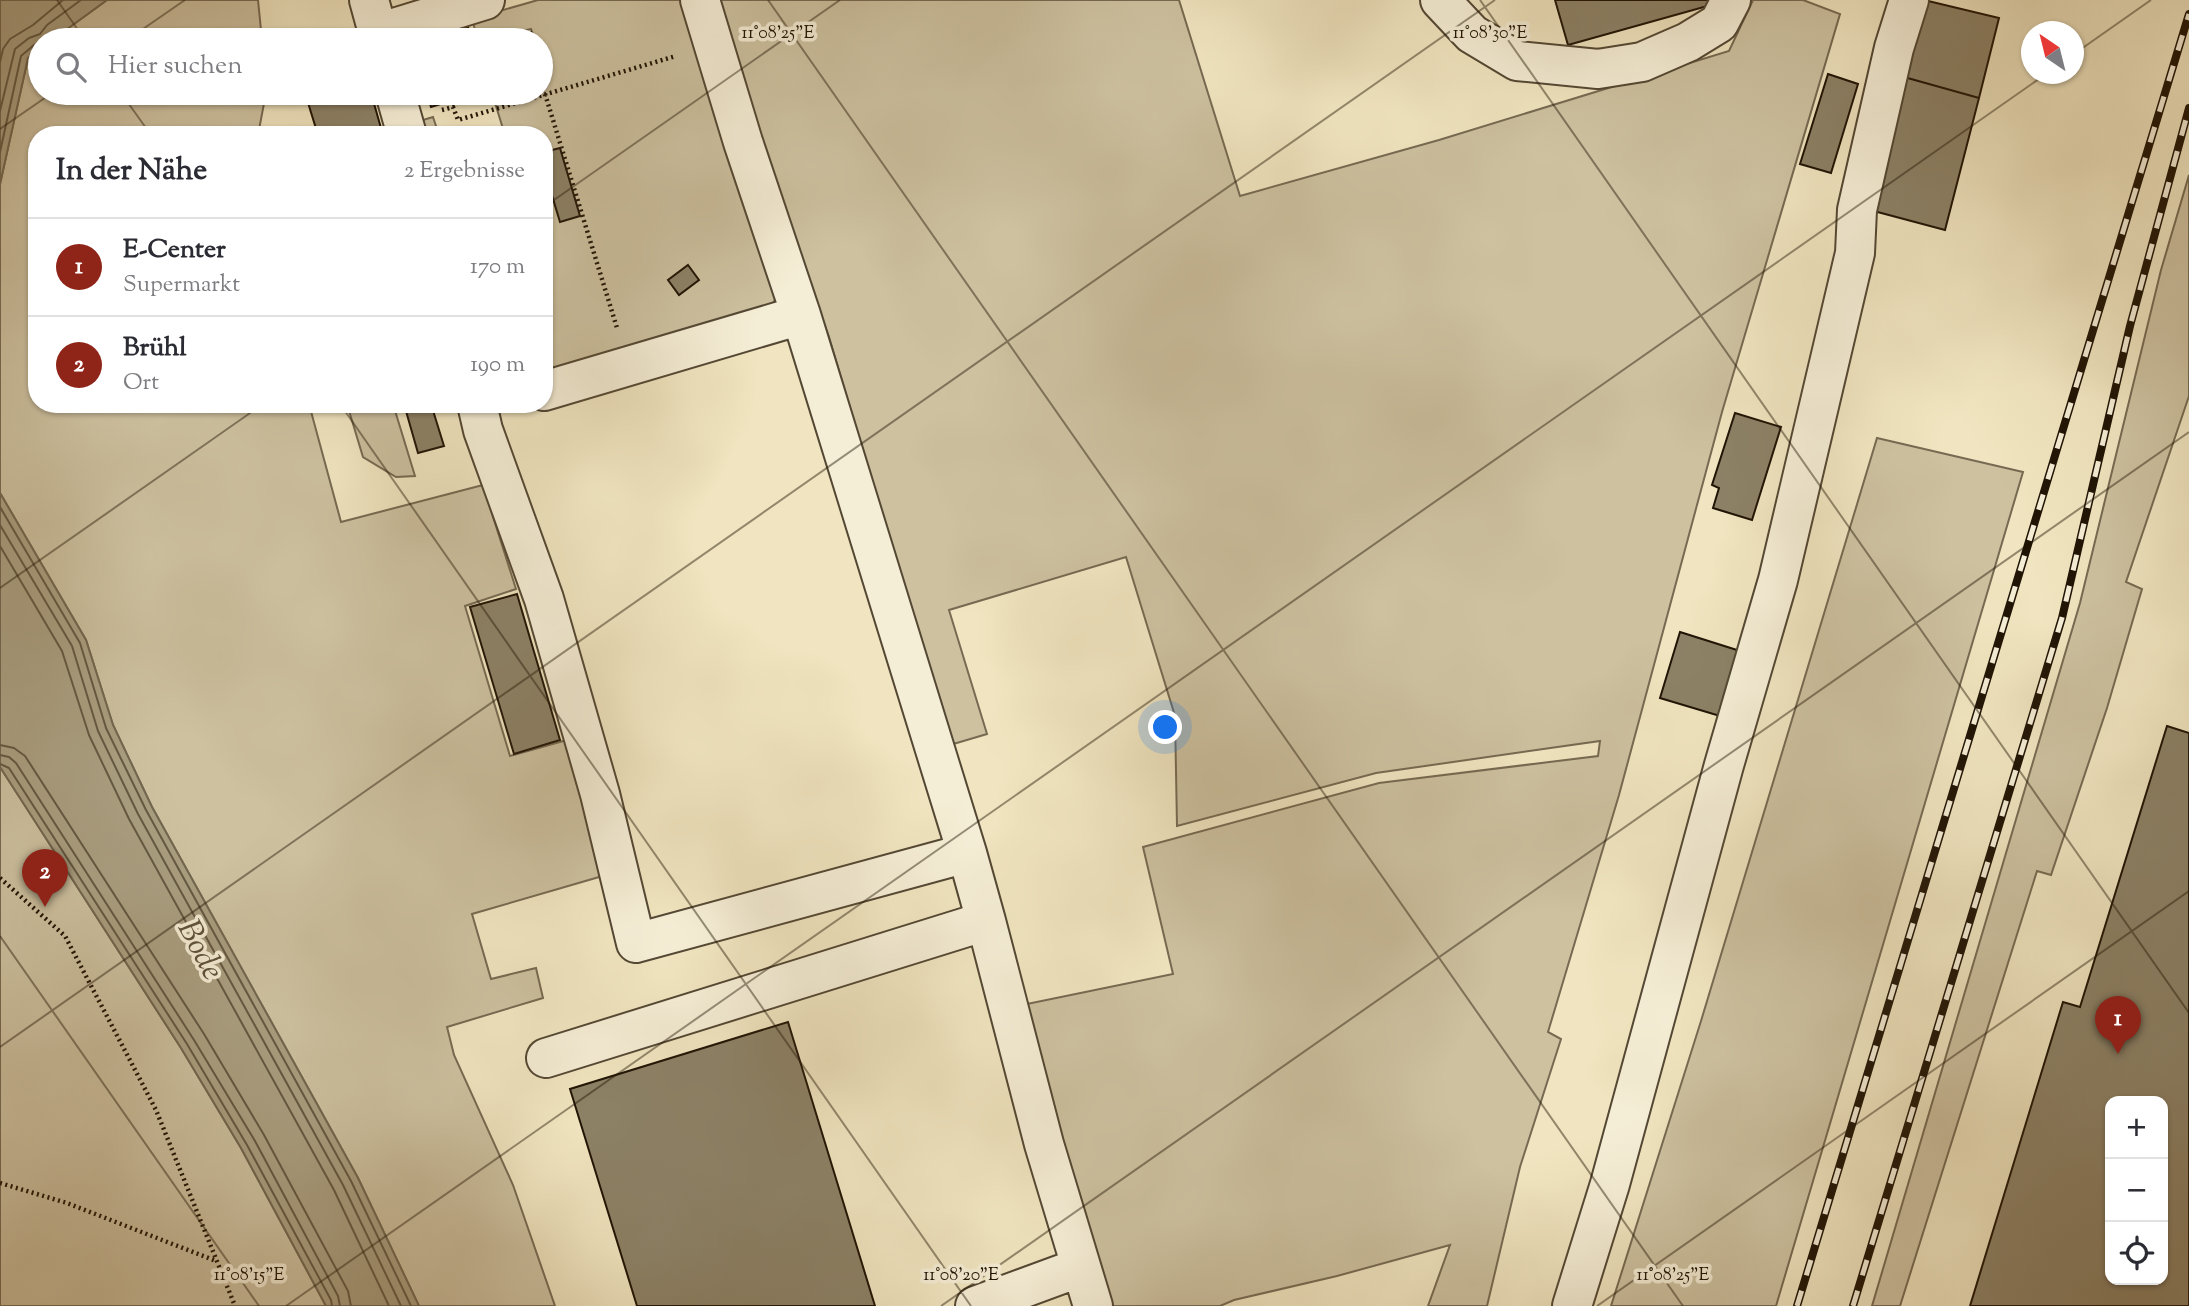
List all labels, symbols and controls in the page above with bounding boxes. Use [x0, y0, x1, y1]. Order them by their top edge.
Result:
text: 11°08'25"E [742, 21, 815, 47]
text: 11°08'30"E [1453, 21, 1527, 47]
north arrow [2021, 21, 2084, 84]
search box [28, 28, 553, 105]
icon: search [52, 48, 90, 86]
text: Hier suchen [108, 48, 243, 85]
text: In der Nähe [56, 150, 207, 193]
text: 2 Ergebnisse [404, 155, 525, 188]
text: E-Center [123, 232, 226, 269]
text: 1 [75, 251, 83, 284]
text: 170 m [470, 251, 525, 284]
text: Supermarkt [123, 269, 240, 302]
text: Brühl [123, 330, 187, 367]
text: 2 [74, 349, 84, 382]
text: 190 m [470, 349, 525, 382]
text: Ort [123, 367, 159, 400]
your location [1148, 710, 1182, 744]
pin: 2 [22, 849, 68, 907]
water label: Bode [164, 912, 234, 989]
pin: 1 [2095, 996, 2141, 1054]
map controls [2105, 1096, 2168, 1285]
button: + [2105, 1096, 2168, 1159]
button: − [2105, 1159, 2168, 1222]
button: locate [2105, 1222, 2168, 1285]
text: 11°08'15"E [214, 1263, 284, 1289]
text: 11°08'20"E [923, 1263, 999, 1289]
text: 11°08'25"E [1637, 1263, 1710, 1289]

